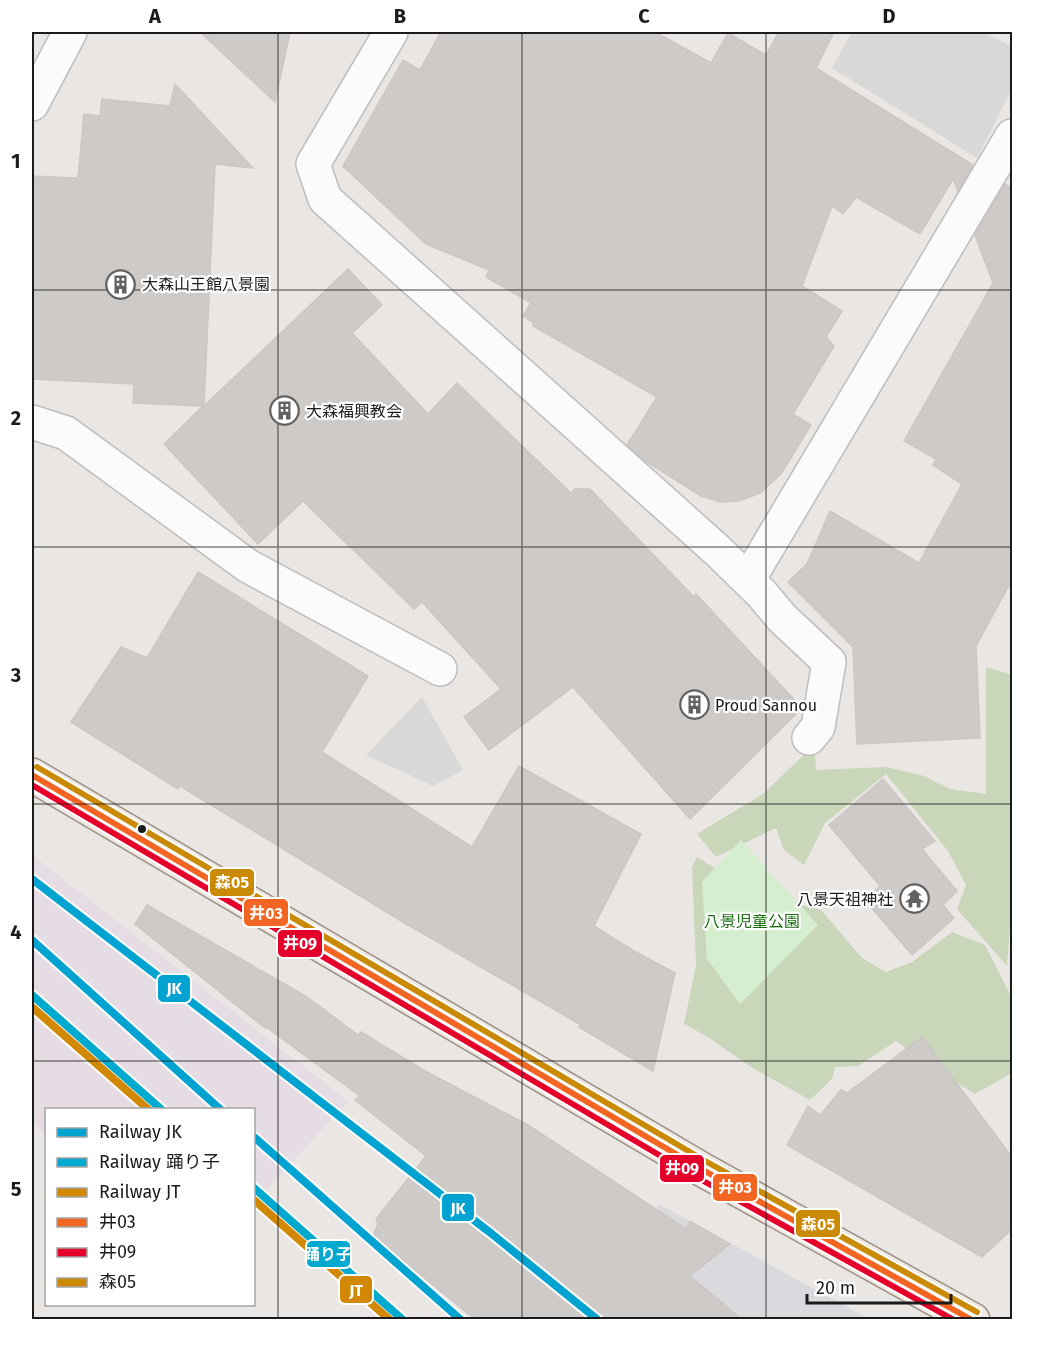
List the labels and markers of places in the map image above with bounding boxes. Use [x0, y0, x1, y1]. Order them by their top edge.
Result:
building icon: 大森山王館八景園 [105, 268, 137, 300]
place label: 大森山王館八景園 [142, 275, 270, 294]
building icon: 大森福興教会 [269, 395, 301, 427]
place label: 大森福興教会 [306, 402, 402, 421]
building icon: Proud Sannou [678, 689, 710, 721]
place label: Proud Sannou [715, 696, 817, 715]
unlabelled marker [136, 823, 148, 835]
temple icon: 八景天祖神社 [898, 883, 930, 915]
place label: 八景天祖神社 [797, 890, 893, 909]

